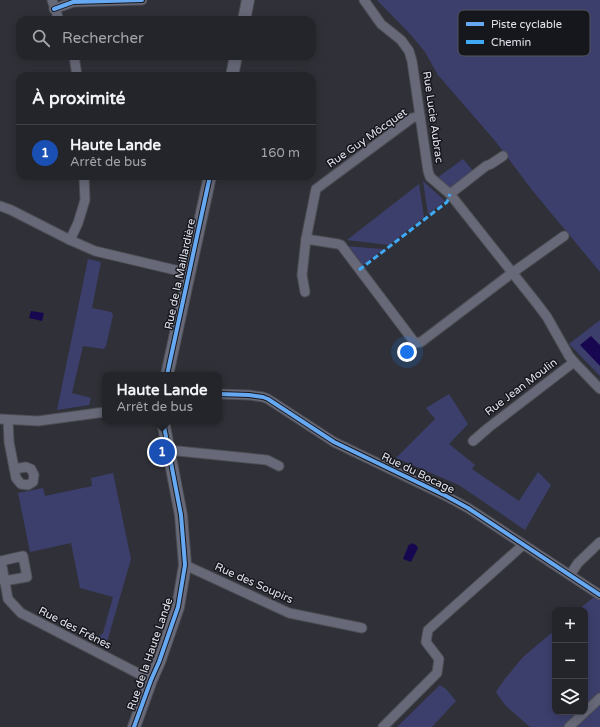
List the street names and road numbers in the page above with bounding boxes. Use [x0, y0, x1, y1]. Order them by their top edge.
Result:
street label: Rue Lucie Aubrac [420, 70, 446, 164]
street label: Rue Guy Môcquet [325, 106, 409, 170]
street label: Rue de la Maillardière [162, 217, 198, 331]
street label: Rue Jean Moulin [482, 356, 560, 418]
street label: Rue du Bocage [379, 450, 457, 496]
street label: Rue des Soupirs [213, 560, 295, 606]
street label: Rue de la Haute Lande [125, 596, 175, 712]
street label: Rue des Frênes [36, 604, 114, 652]

